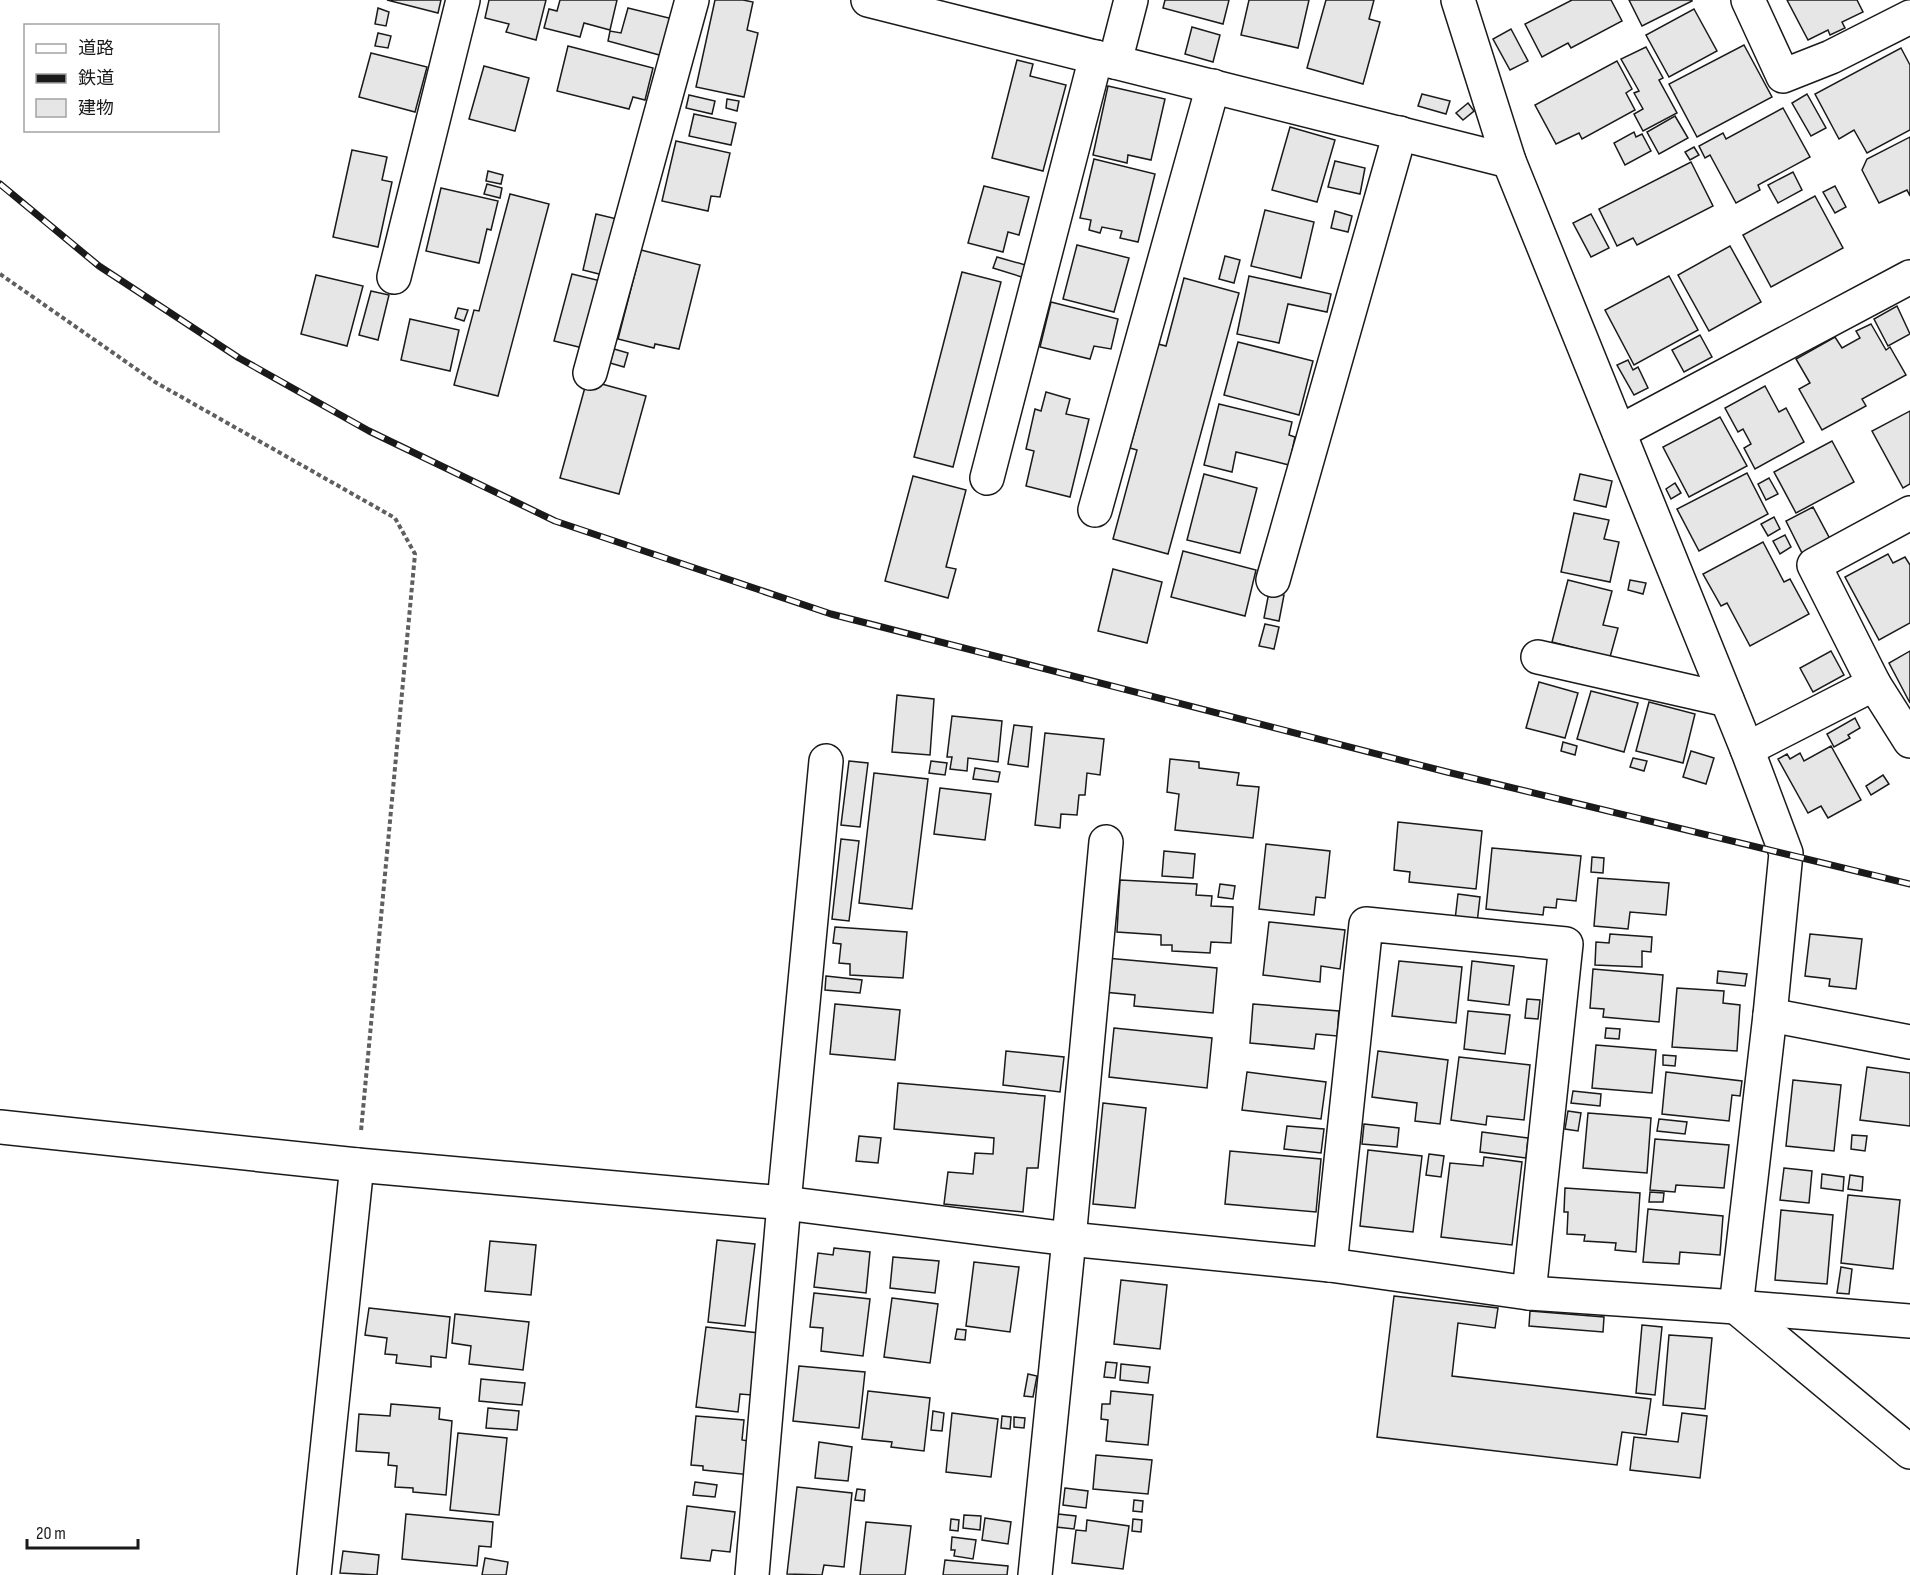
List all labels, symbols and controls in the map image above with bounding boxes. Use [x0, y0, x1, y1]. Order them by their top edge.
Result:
legend [24, 24, 219, 132]
text: 道路 [78, 38, 114, 59]
text: 鉄道 [78, 68, 114, 89]
text: 建物 [78, 98, 114, 119]
scale bar [27, 1512, 138, 1550]
text: 20 m [36, 1523, 66, 1544]

